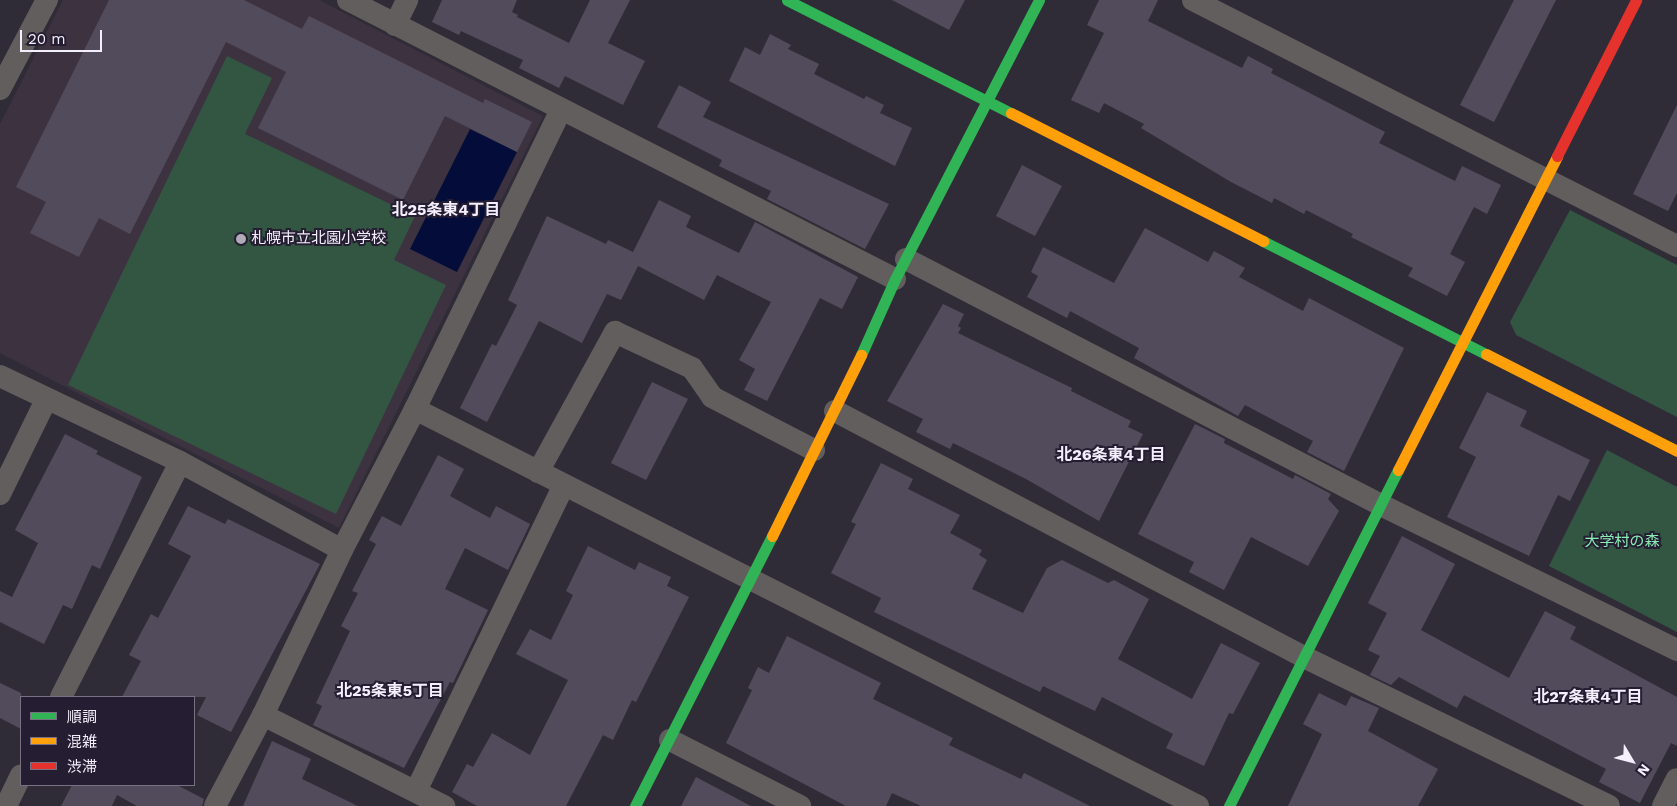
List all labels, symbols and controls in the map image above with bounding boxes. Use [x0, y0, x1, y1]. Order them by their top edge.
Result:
scale bar [22, 20, 105, 52]
text: 20 m [28, 30, 66, 48]
district label: 北25条東4丁目 [391, 200, 501, 220]
place label: 札幌市立北園小学校 [251, 230, 386, 248]
marker: 札幌市立北園小学校 [235, 233, 247, 245]
district label: 北26条東4丁目 [1056, 445, 1166, 465]
park label: 大学村の森 [1585, 533, 1659, 551]
district label: 北25条東5丁目 [336, 681, 444, 701]
district label: 北27条東4丁目 [1533, 687, 1643, 707]
legend [20, 696, 195, 786]
text: 順調 [67, 708, 97, 726]
text: 混雑 [67, 733, 97, 751]
north arrow [1607, 736, 1657, 786]
text: 渋滞 [67, 758, 97, 776]
text: N [1634, 761, 1653, 779]

